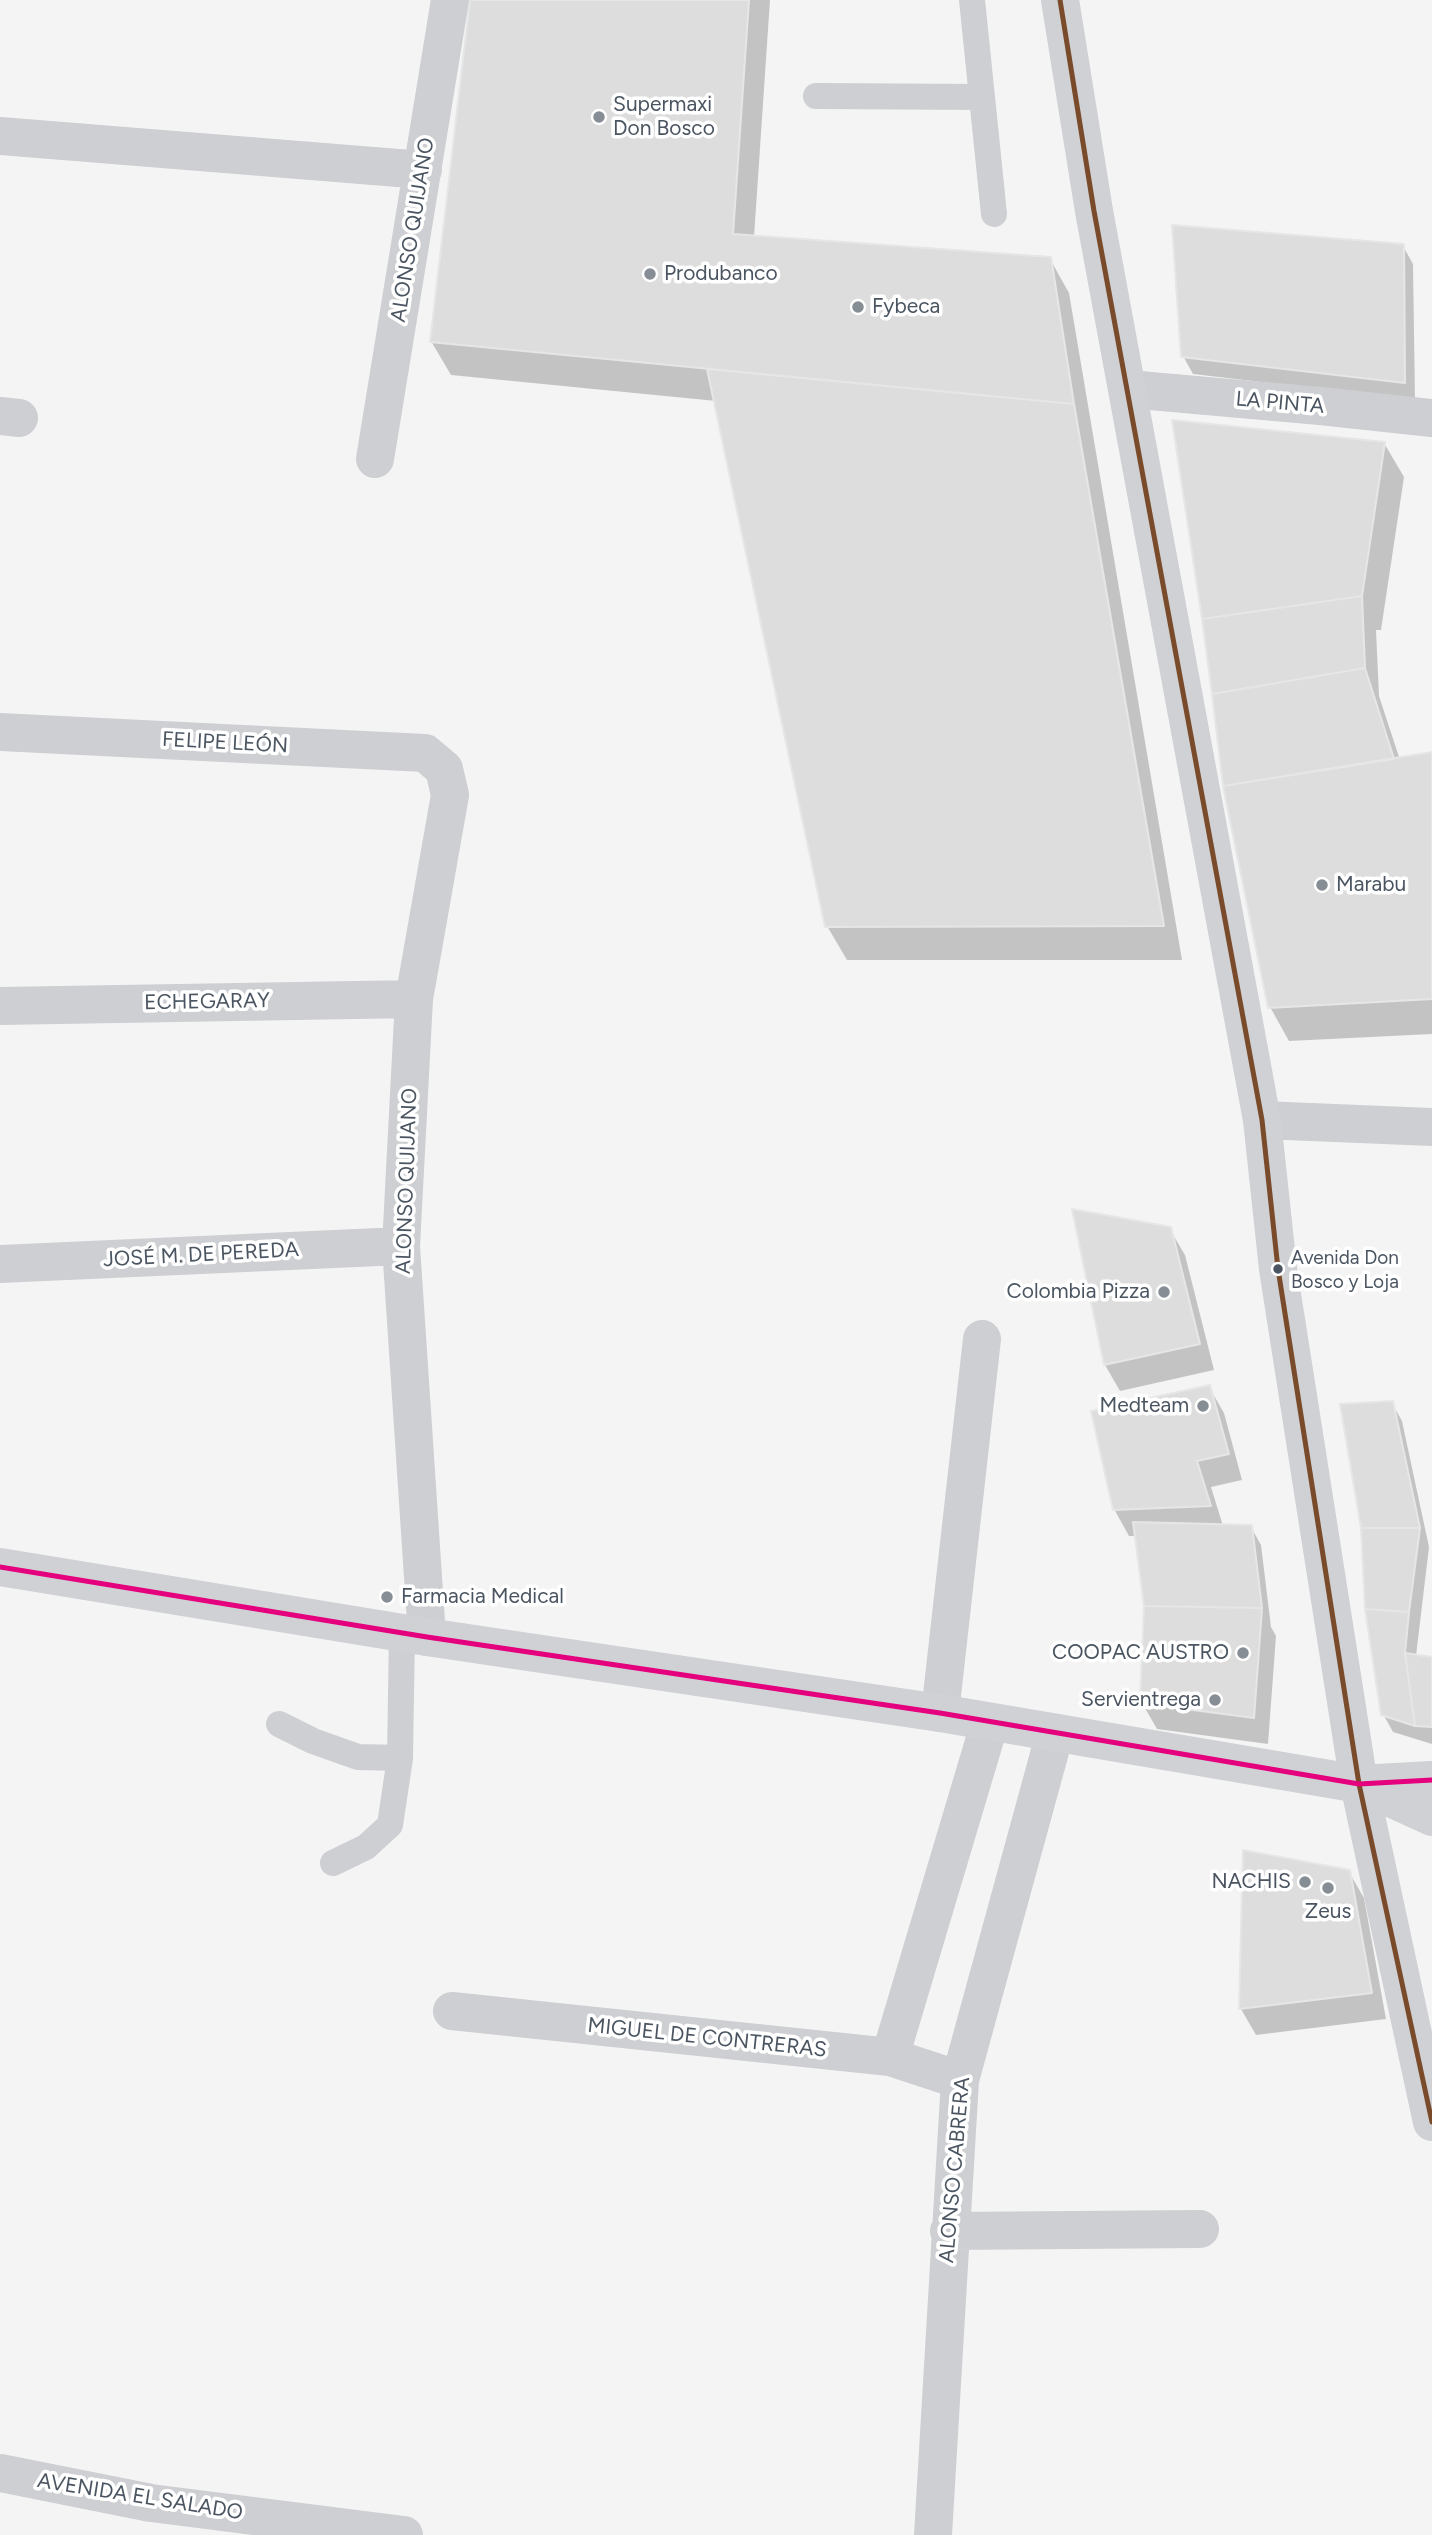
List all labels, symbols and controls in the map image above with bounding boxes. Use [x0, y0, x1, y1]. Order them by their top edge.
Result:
place label: Supermaxi Don Bosco [613, 92, 715, 142]
marker: Supermaxi Don Bosco [591, 109, 607, 125]
street label: ALONSO QUIJANO [386, 136, 440, 324]
place label: Produbanco [664, 261, 778, 287]
marker: Produbanco [642, 266, 658, 282]
place label: Fybeca [872, 294, 940, 320]
marker: Fybeca [850, 299, 866, 315]
street label: LA PINTA [1235, 387, 1325, 419]
street label: FELIPE LEÓN [161, 727, 289, 759]
place label: Marabu [1336, 872, 1406, 898]
marker: Marabu [1314, 877, 1330, 893]
street label: ECHEGARAY [144, 988, 270, 1016]
street label: ALONSO QUIJANO [391, 1088, 423, 1274]
street label: JOSÉ M. DE PEREDA [103, 1237, 299, 1273]
place label: Avenida Don Bosco y Loja [1291, 1247, 1399, 1291]
marker: Avenida Don Bosco y Loja [1271, 1262, 1285, 1276]
place label: Colombia Pizza [1007, 1279, 1150, 1305]
marker: Colombia Pizza [1156, 1284, 1172, 1300]
place label: Medteam [1100, 1393, 1189, 1419]
marker: Medteam [1195, 1398, 1211, 1414]
place label: Farmacia Medical [401, 1584, 564, 1610]
marker: Farmacia Medical [379, 1589, 395, 1605]
place label: COOPAC AUSTRO [1052, 1640, 1229, 1666]
marker: COOPAC AUSTRO [1235, 1645, 1251, 1661]
place label: Servientrega [1081, 1687, 1201, 1713]
marker: Servientrega [1207, 1692, 1223, 1708]
place label: NACHIS [1211, 1869, 1291, 1895]
marker: NACHIS [1297, 1874, 1313, 1890]
marker: Zeus [1320, 1880, 1336, 1896]
place label: Zeus [1305, 1899, 1351, 1925]
street label: MIGUEL DE CONTRERAS [586, 2013, 828, 2063]
street label: ALONSO CABRERA [934, 2076, 976, 2264]
street label: AVENIDA EL SALADO [35, 2468, 245, 2526]

